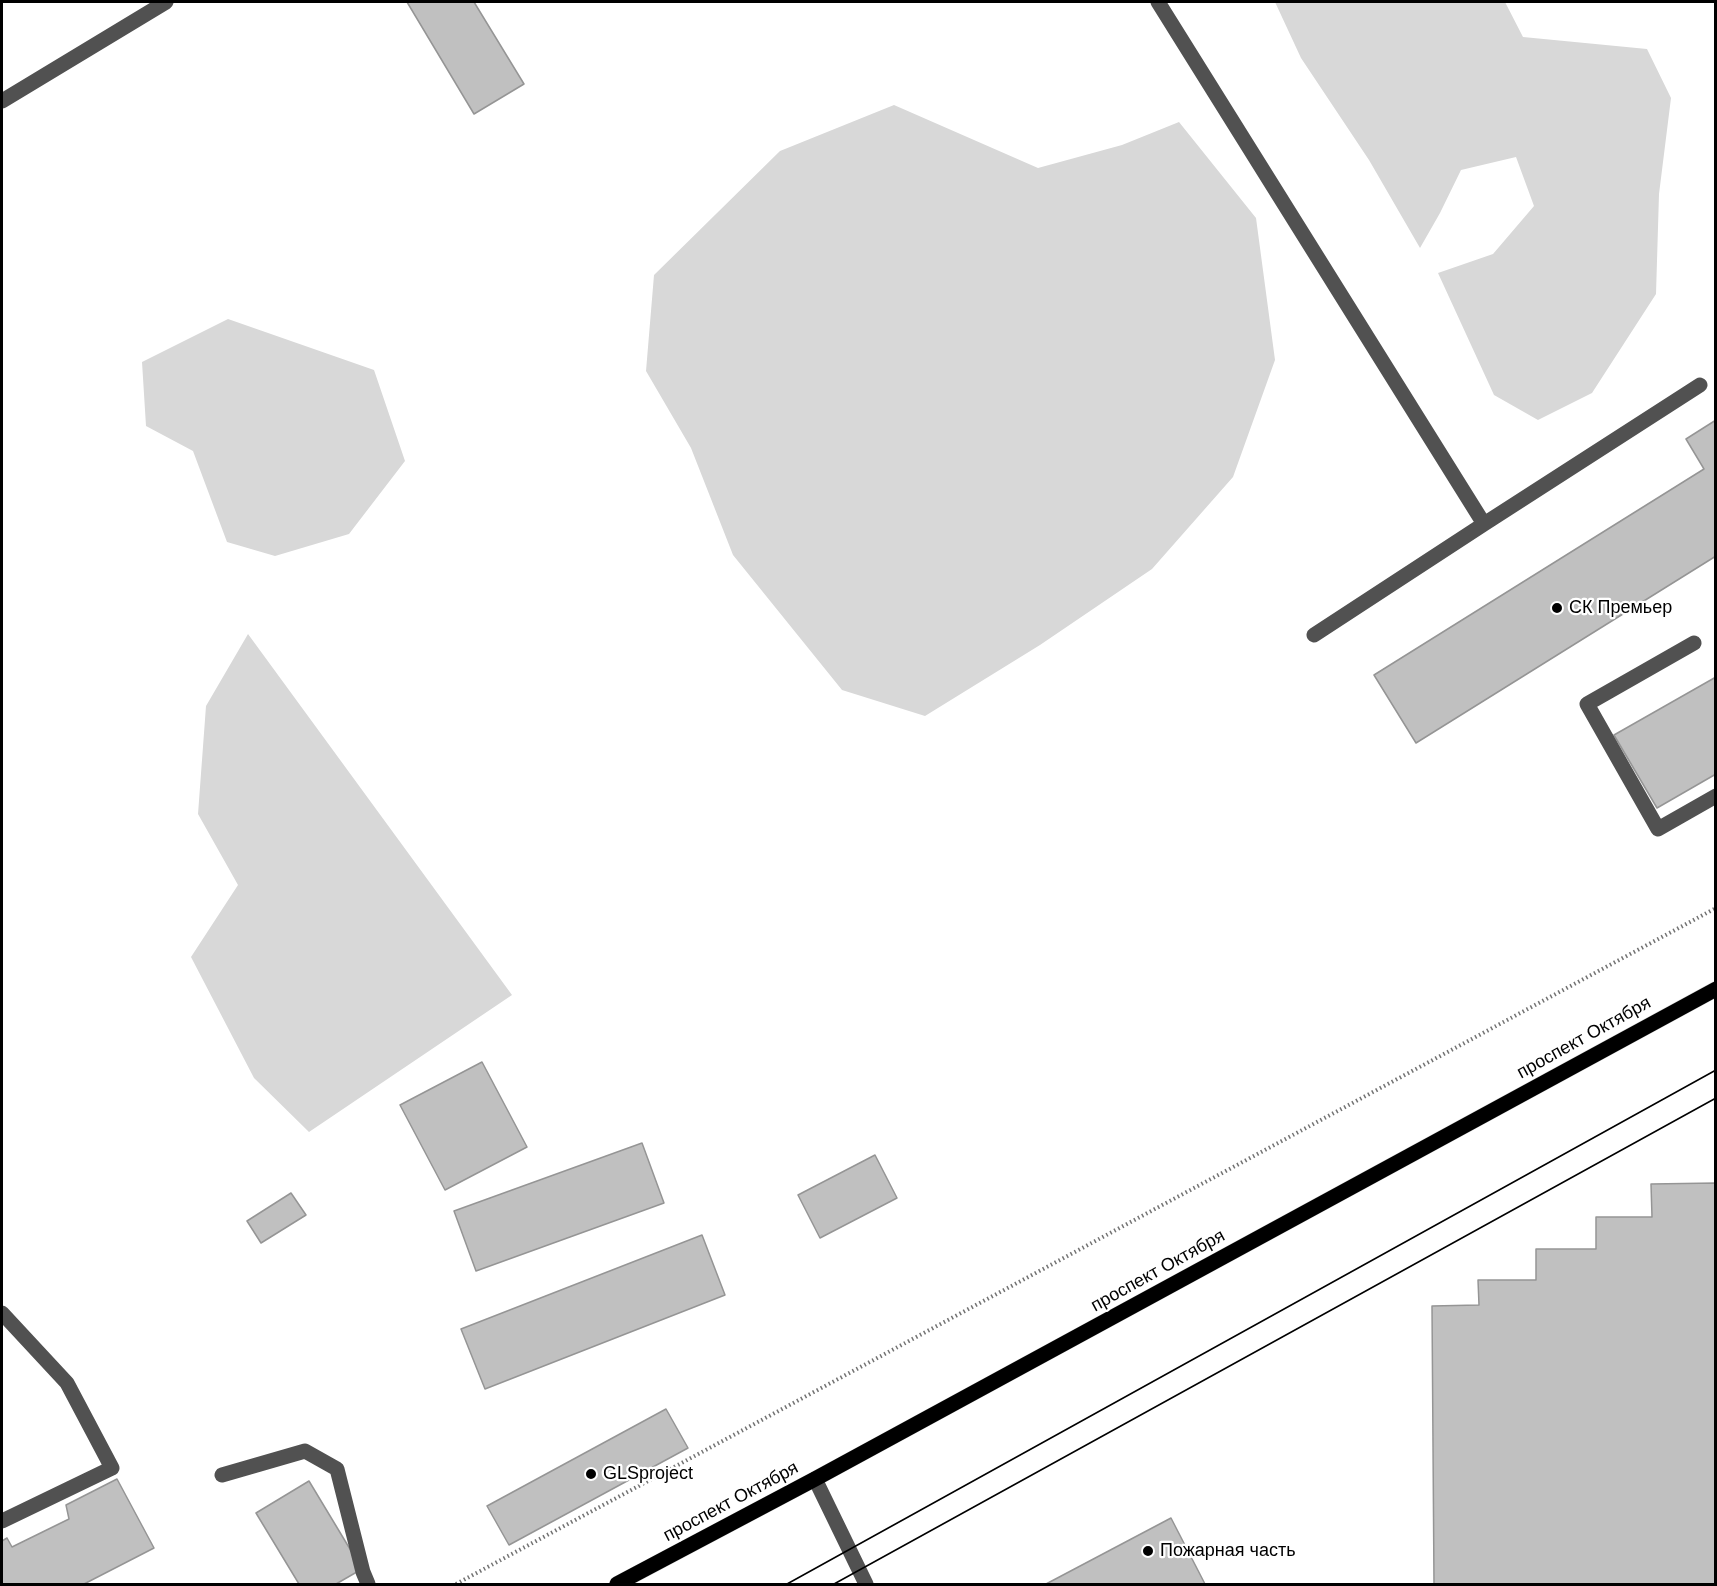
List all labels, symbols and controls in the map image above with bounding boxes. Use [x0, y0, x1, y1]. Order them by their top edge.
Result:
place label: СК Премьер [1569, 597, 1672, 619]
marker: СК Премьер [1550, 601, 1564, 615]
street label: проспект Октября [1513, 992, 1655, 1084]
street label: проспект Октября [1087, 1225, 1229, 1317]
street label: проспект Октября [660, 1457, 802, 1547]
place label: GLSproject [603, 1463, 693, 1485]
marker: GLSproject [584, 1467, 598, 1481]
place label: Пожарная часть [1160, 1540, 1296, 1562]
marker: Пожарная часть [1141, 1544, 1155, 1558]

